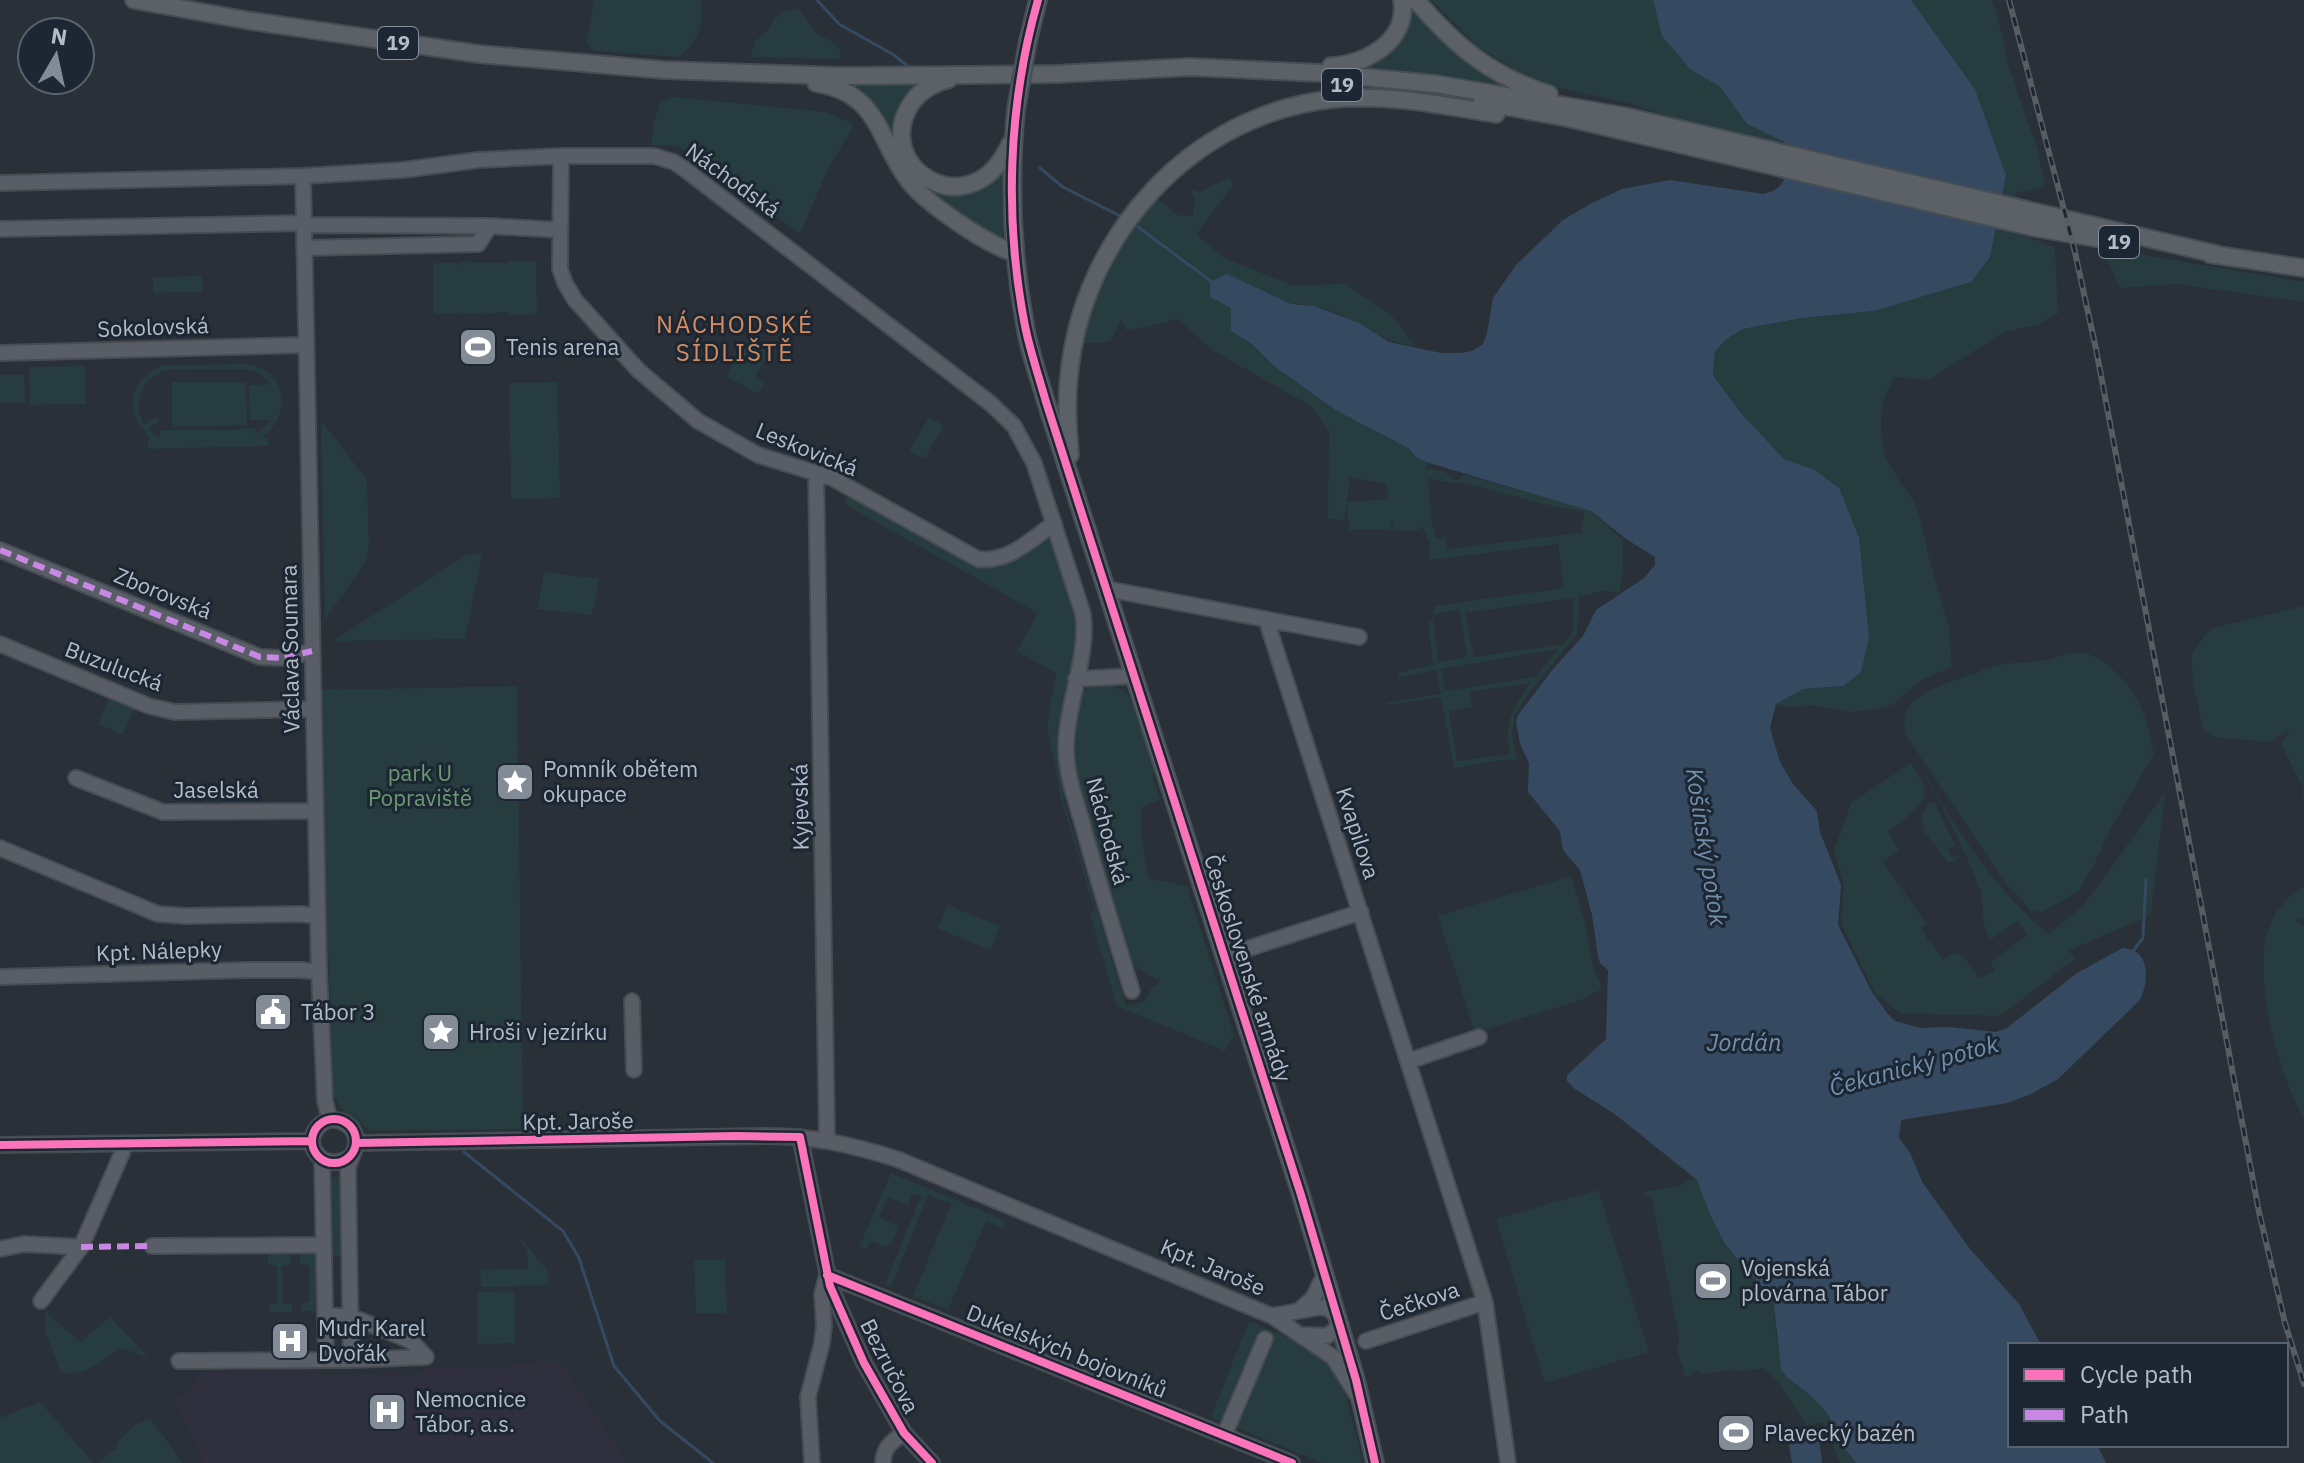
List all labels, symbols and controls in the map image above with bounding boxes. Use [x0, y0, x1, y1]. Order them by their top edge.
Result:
north arrow [16, 16, 96, 96]
text: N [49, 20, 69, 51]
road number: 19 [378, 27, 418, 59]
road number: 19 [1322, 69, 1362, 101]
street label: Náchodská [680, 136, 786, 224]
road number: 19 [2099, 226, 2139, 258]
district label: NÁCHODSKÉ SÍDLIŠTĚ [656, 308, 814, 368]
street label: Sokolovská [97, 310, 209, 343]
sports icon: Tenis arena [457, 326, 499, 368]
place label: Tenis arena [506, 332, 619, 361]
street label: Leskovická [752, 415, 863, 482]
street label: Zborovská [110, 560, 216, 625]
street label: Václava Soumara [274, 564, 305, 734]
street label: Buzulucká [61, 634, 167, 697]
place label: Pomník obětem okupace [543, 754, 698, 808]
park label: park U Popraviště [368, 758, 472, 812]
place icon: Pomník obětem okupace [494, 761, 536, 803]
street label: Kyjevská [784, 763, 815, 851]
water label: Košínský potok [1679, 766, 1735, 929]
street label: Náchodská [1080, 774, 1137, 888]
street label: Jaselská [173, 775, 259, 804]
street label: Kvapilova [1330, 783, 1387, 883]
street label: Československé armády [1198, 850, 1299, 1085]
street label: Kpt. Nálepky [96, 934, 222, 967]
public building icon: Tábor 3 [252, 991, 294, 1033]
place label: Tábor 3 [301, 997, 375, 1026]
place icon: Hroši v jezírku [420, 1011, 462, 1053]
place label: Hroši v jezírku [469, 1017, 607, 1046]
water label: Jordán [1706, 1026, 1782, 1058]
water label: Čekanický potok [1826, 1027, 2002, 1103]
street label: Kpt. Jaroše [522, 1105, 634, 1136]
street label: Kpt. Jaroše [1156, 1231, 1270, 1302]
place label: Vojenská plovárna Tábor [1741, 1253, 1888, 1307]
sports icon: Vojenská plovárna Tábor [1692, 1260, 1734, 1302]
street label: Čečkova [1375, 1274, 1463, 1327]
street label: Dukelských bojovníků [963, 1297, 1172, 1404]
place label: Mudr Karel Dvořák [318, 1313, 426, 1367]
street label: Bezručova [854, 1313, 927, 1418]
hospital icon: Mudr Karel Dvořák [269, 1320, 311, 1362]
legend [2008, 1343, 2288, 1447]
text: Cycle path [2080, 1358, 2193, 1390]
place label: Nemocnice Tábor, a.s. [415, 1384, 526, 1438]
hospital icon: Nemocnice Tábor, a.s. [366, 1391, 408, 1433]
text: Path [2080, 1398, 2129, 1430]
sports icon: Plavecký bazén [1715, 1412, 1757, 1454]
place label: Plavecký bazén [1764, 1418, 1916, 1447]

